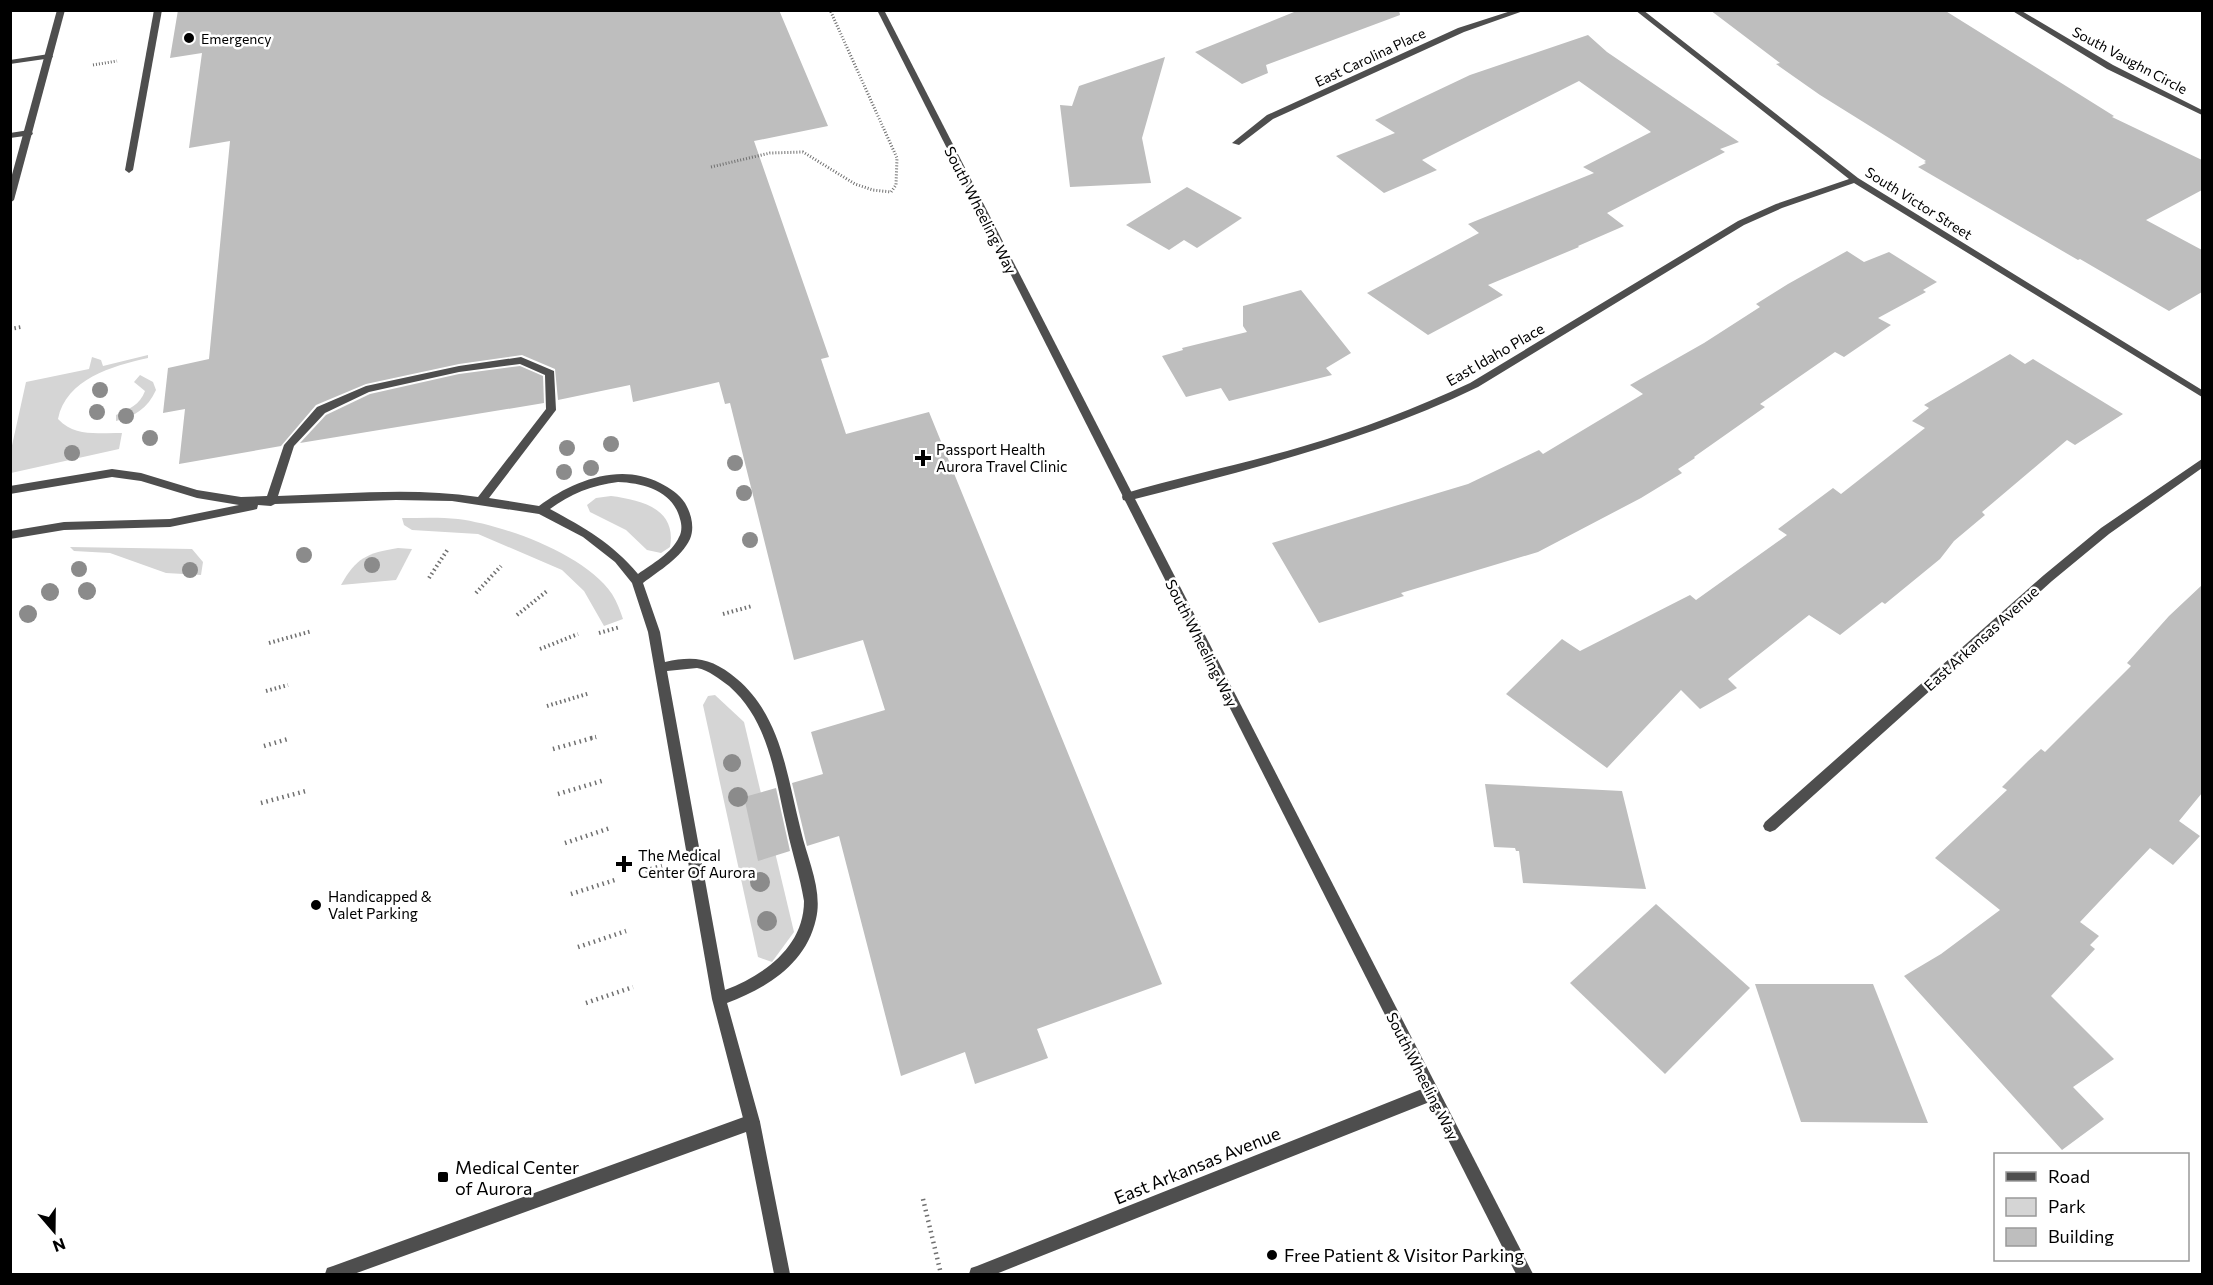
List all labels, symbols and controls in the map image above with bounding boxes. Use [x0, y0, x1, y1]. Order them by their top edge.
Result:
street label: South Vaughn Circle [2070, 23, 2190, 97]
street label: East Carolina Place [1312, 24, 1428, 90]
place label: Emergency [201, 30, 272, 47]
marker: Emergency [182, 31, 196, 45]
street label: South Wheeling Way [941, 143, 1021, 277]
street label: South Victor Street [1862, 163, 1976, 243]
street label: East Idaho Place [1443, 319, 1547, 389]
place label: Passport Health Aurora Travel Clinic [936, 440, 1068, 475]
marker: Passport Health Aurora Travel Clinic [914, 449, 932, 467]
street label: South Wheeling Way [1162, 576, 1242, 710]
street label: East Arkansas Avenue [1920, 582, 2042, 694]
place label: The Medical Center Of Aurora [638, 846, 756, 881]
marker: The Medical Center Of Aurora [615, 855, 633, 873]
place label: Handicapped & Valet Parking [328, 887, 432, 922]
marker: Handicapped & Valet Parking [309, 898, 323, 912]
street label: South Wheeling Way [1383, 1009, 1463, 1143]
street label: East Arkansas Avenue [1111, 1122, 1283, 1208]
legend [1994, 1153, 2189, 1261]
place label: Medical Center of Aurora [455, 1156, 579, 1199]
text: Road [2048, 1165, 2090, 1187]
marker: Medical Center of Aurora [436, 1170, 450, 1184]
text: Park [2048, 1195, 2086, 1217]
north arrow [24, 1201, 84, 1261]
text: Building [2048, 1225, 2114, 1247]
text: N [50, 1235, 68, 1257]
place label: Free Patient & Visitor Parking [1284, 1244, 1524, 1266]
marker: Free Patient & Visitor Parking [1265, 1248, 1279, 1262]

